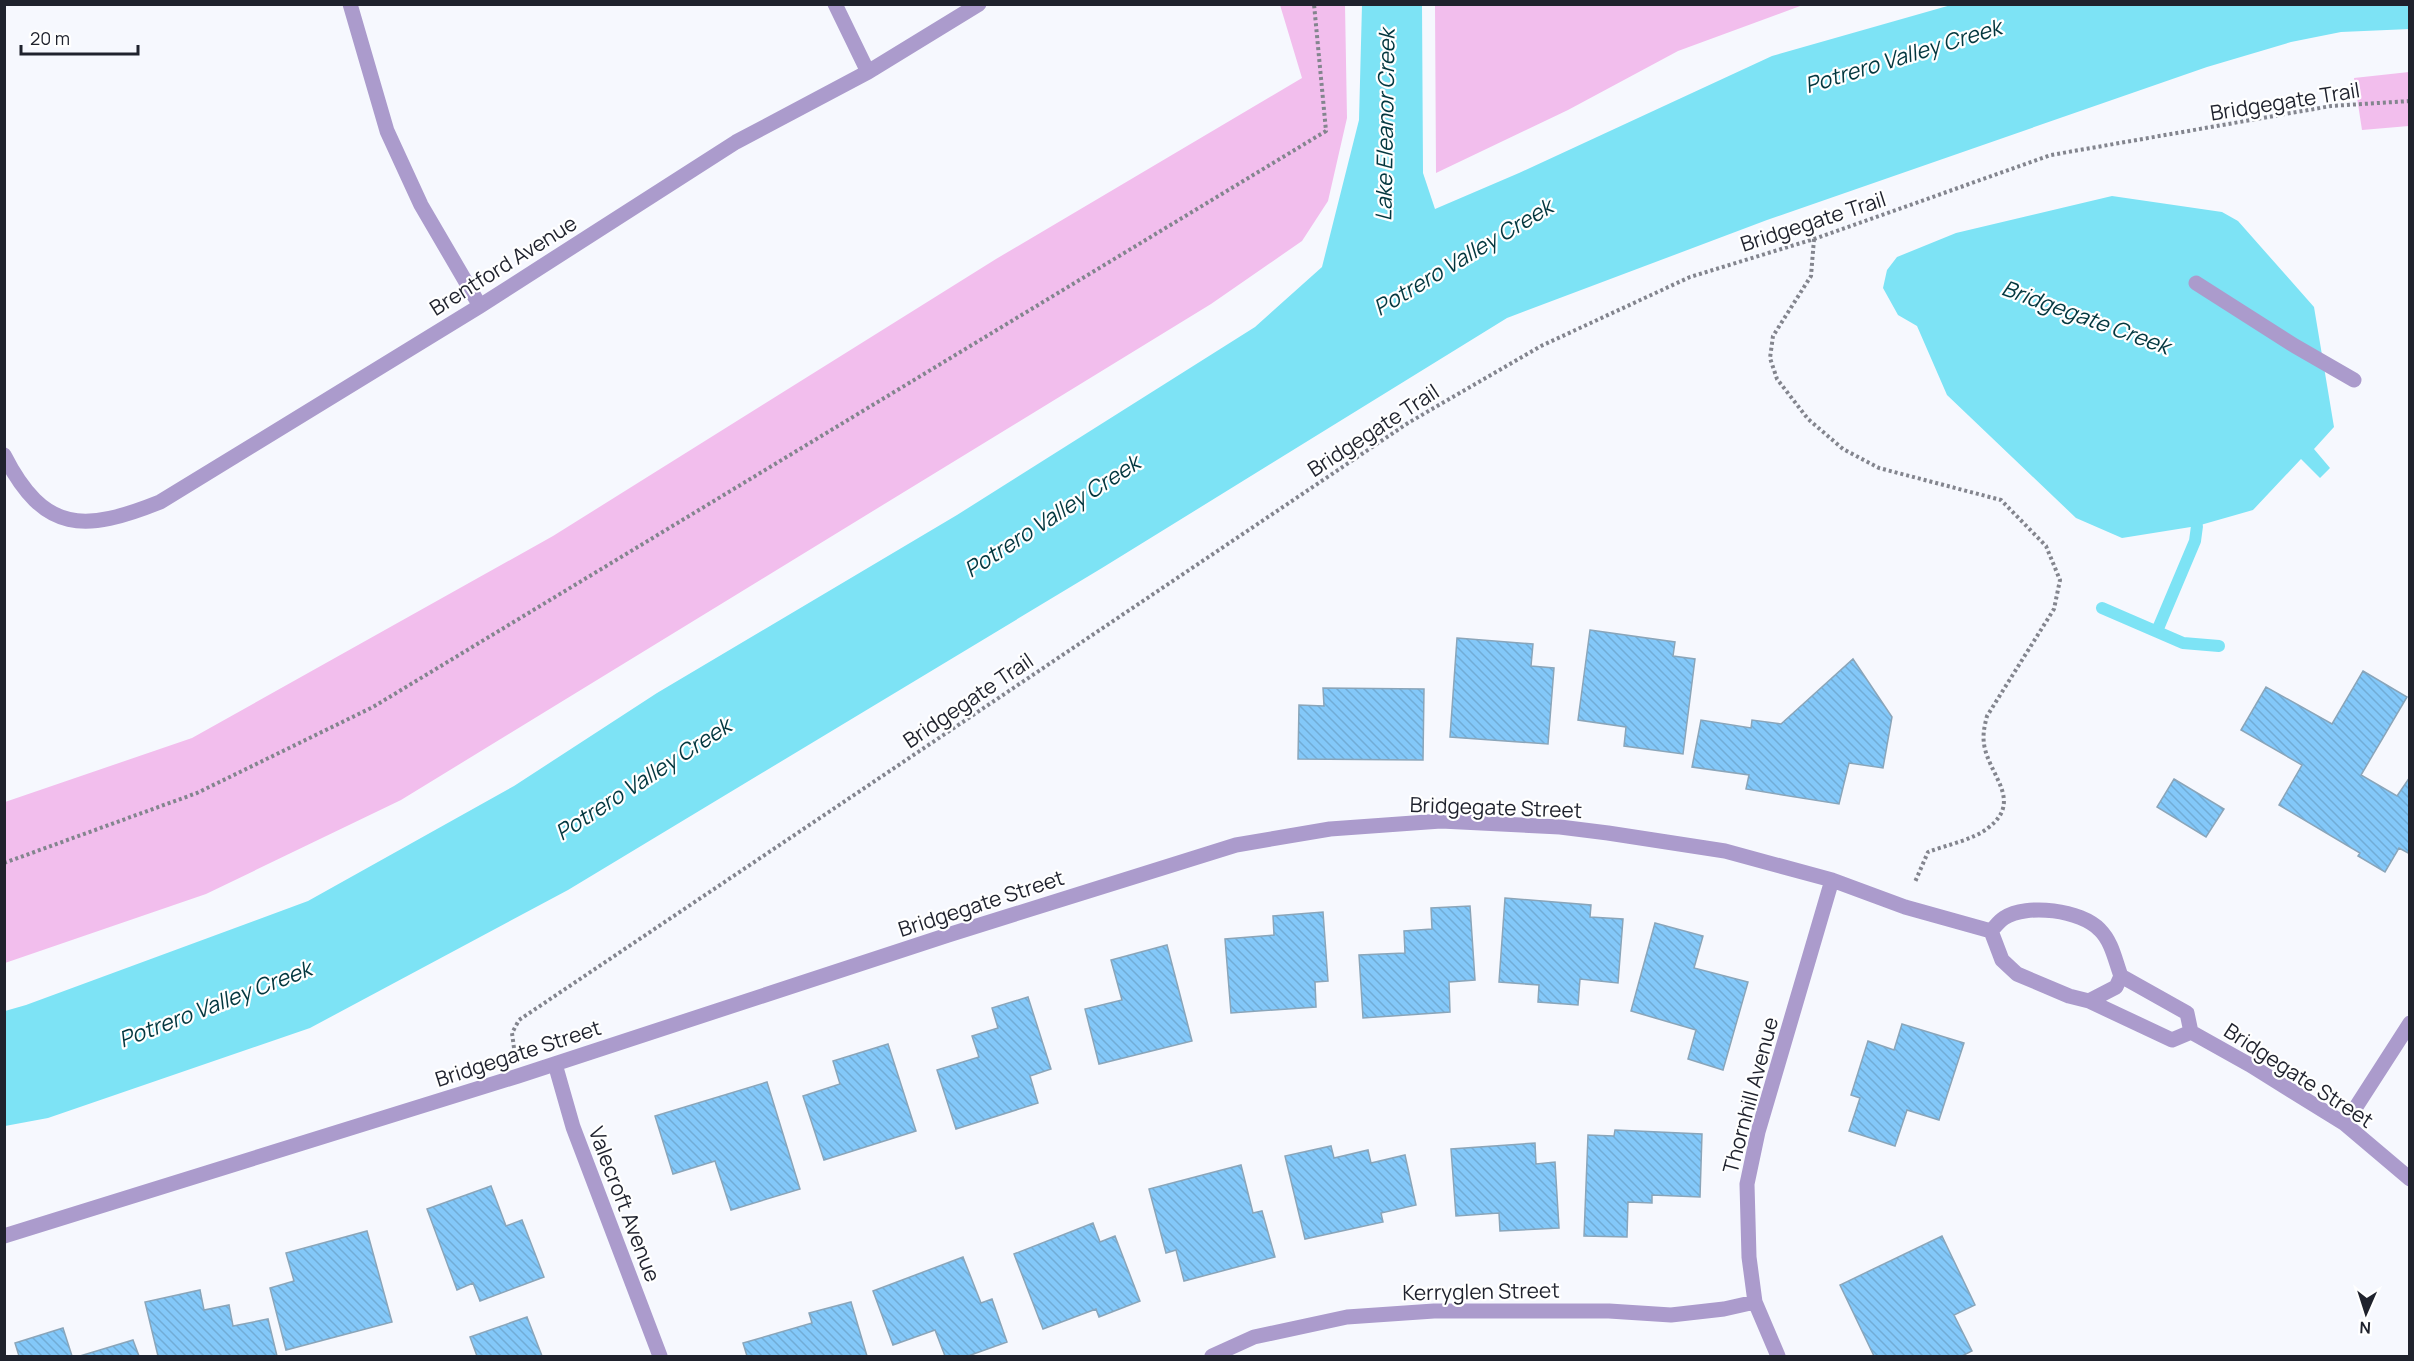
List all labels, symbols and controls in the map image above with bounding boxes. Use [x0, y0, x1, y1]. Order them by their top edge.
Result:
water label: Potrero Valley Creek [1801, 11, 2008, 100]
scale bar [21, 18, 138, 56]
water label: Lake Eleanor Creek [1368, 25, 1402, 221]
text: 20 m [30, 26, 70, 50]
street label: Bridgegate Trail [2208, 75, 2362, 127]
street label: Bridgegate Trail [1737, 184, 1889, 258]
water label: Potrero Valley Creek [1368, 190, 1561, 322]
street label: Brentford Avenue [424, 209, 582, 321]
water label: Bridgegate Creek [1998, 273, 2177, 362]
street label: Bridgegate Trail [1302, 377, 1444, 483]
water label: Potrero Valley Creek [958, 446, 1148, 584]
street label: Bridgegate Trail [898, 646, 1038, 754]
water label: Potrero Valley Creek [549, 709, 739, 847]
street label: Bridgegate Street [1409, 790, 1583, 824]
street label: Bridgegate Street [895, 863, 1067, 943]
water label: Potrero Valley Creek [114, 952, 319, 1055]
street label: Bridgegate Street [432, 1013, 604, 1093]
street label: Thornhill Avenue [1716, 1014, 1784, 1176]
street label: Bridgegate Street [2219, 1016, 2379, 1134]
street label: Valecroft Avenue [583, 1122, 667, 1286]
street label: Kerryglen Street [1402, 1276, 1560, 1306]
north arrow [2336, 1283, 2396, 1343]
text: N [2359, 1317, 2372, 1339]

